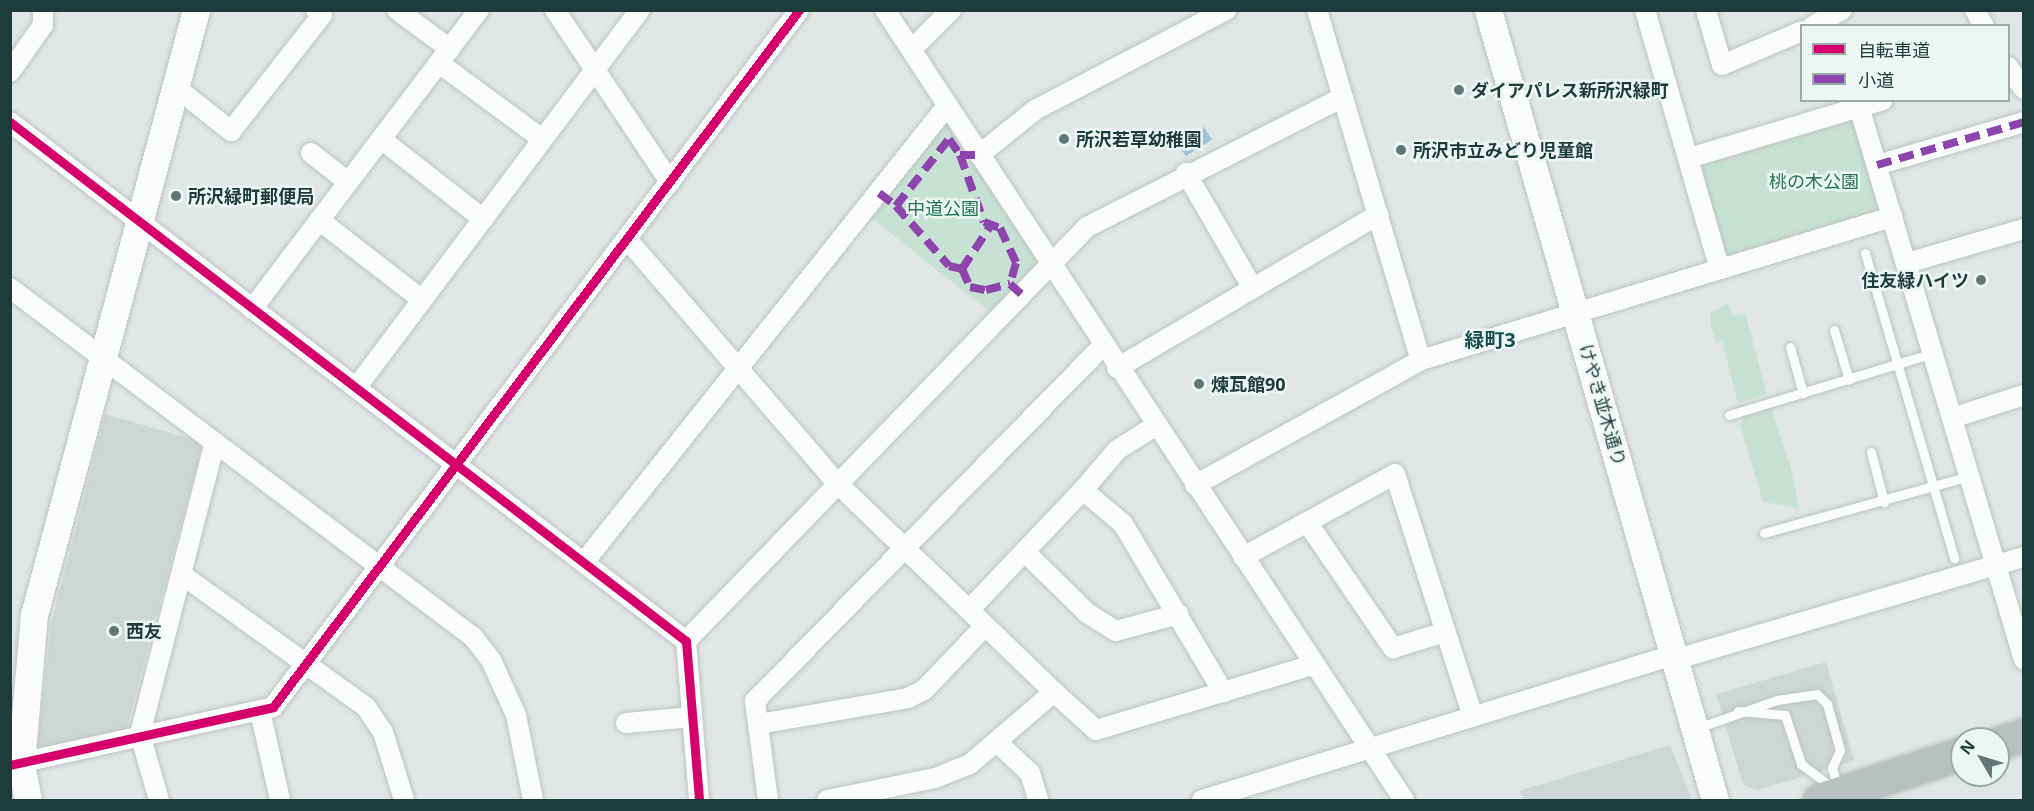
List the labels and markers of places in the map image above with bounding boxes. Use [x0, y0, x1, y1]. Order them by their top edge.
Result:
place label: ダイアパレス新所沢緑町 [1471, 79, 1669, 101]
marker: ダイアパレス新所沢緑町 [1452, 83, 1466, 97]
place label: 所沢若草幼稚園 [1076, 128, 1202, 150]
marker: 所沢若草幼稚園 [1057, 132, 1071, 146]
place label: 所沢市立みどり児童館 [1413, 139, 1593, 161]
marker: 所沢市立みどり児童館 [1394, 143, 1408, 157]
place label: 所沢緑町郵便局 [188, 185, 314, 207]
marker: 所沢緑町郵便局 [169, 189, 183, 203]
place label: 住友緑ハイツ [1861, 269, 1969, 291]
marker: 住友緑ハイツ [1974, 273, 1988, 287]
place label: 煉瓦館90 [1211, 373, 1286, 395]
marker: 煉瓦館90 [1192, 377, 1206, 391]
place label: 西友 [126, 620, 162, 642]
marker: 西友 [107, 624, 121, 638]

